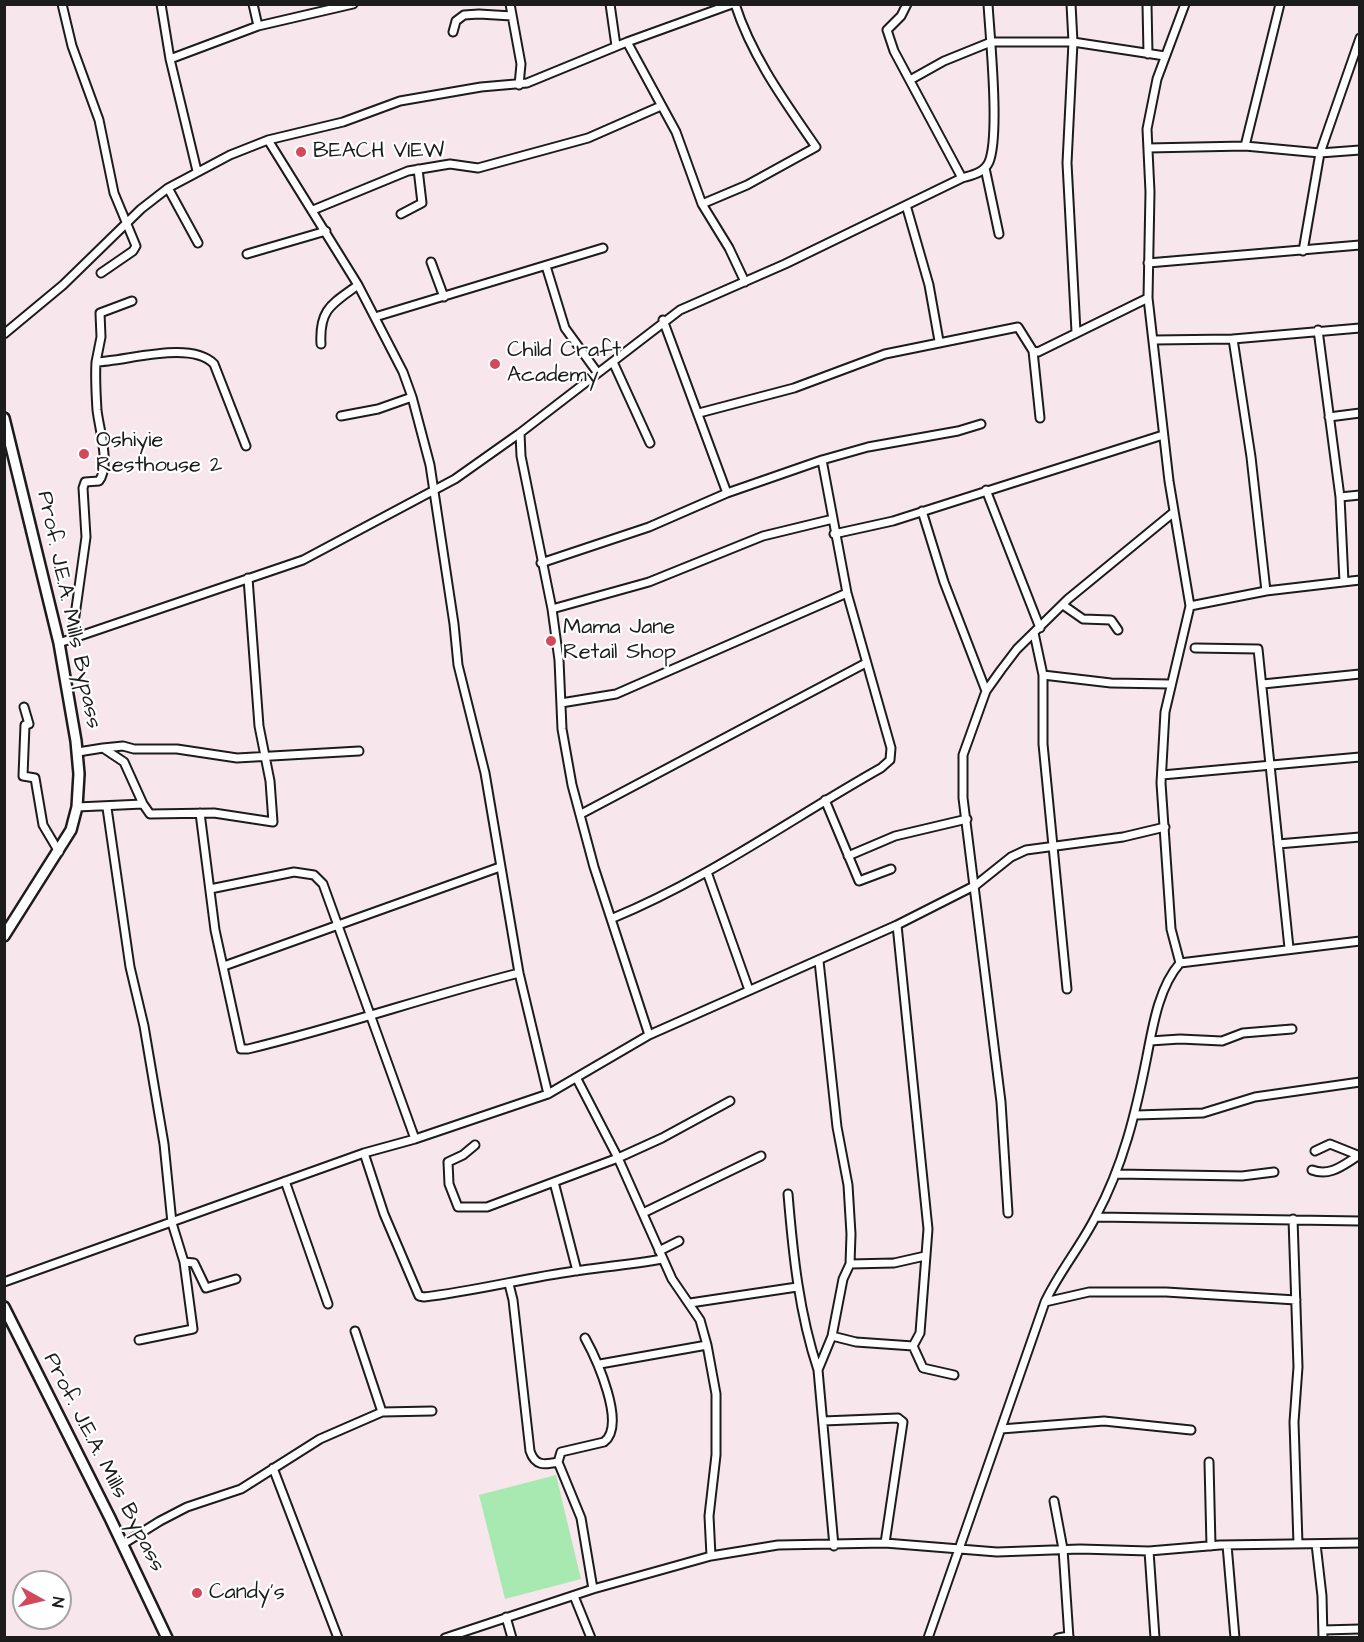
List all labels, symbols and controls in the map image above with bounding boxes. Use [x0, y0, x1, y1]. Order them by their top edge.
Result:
place label: BEACH VIEW [313, 139, 444, 165]
marker: BEACH VIEW [294, 145, 308, 159]
place label: Child Craft Academy [507, 338, 621, 390]
marker: Child Craft Academy [488, 357, 502, 371]
place label: Oshiyie Resthouse 2 [96, 428, 222, 480]
marker: Oshiyie Resthouse 2 [77, 447, 91, 461]
street label: Prof. J.E.A. Mills Bypass [30, 489, 106, 731]
place label: Mama Jane Retail Shop [563, 615, 676, 666]
marker: Mama Jane Retail Shop [544, 634, 558, 648]
street label: Prof. J.E.A. Mills Bypass [36, 1349, 170, 1577]
north arrow [12, 1570, 72, 1630]
place label: Candy's [209, 1580, 285, 1606]
marker: Candy's [190, 1586, 204, 1600]
text: N [46, 1596, 69, 1609]

